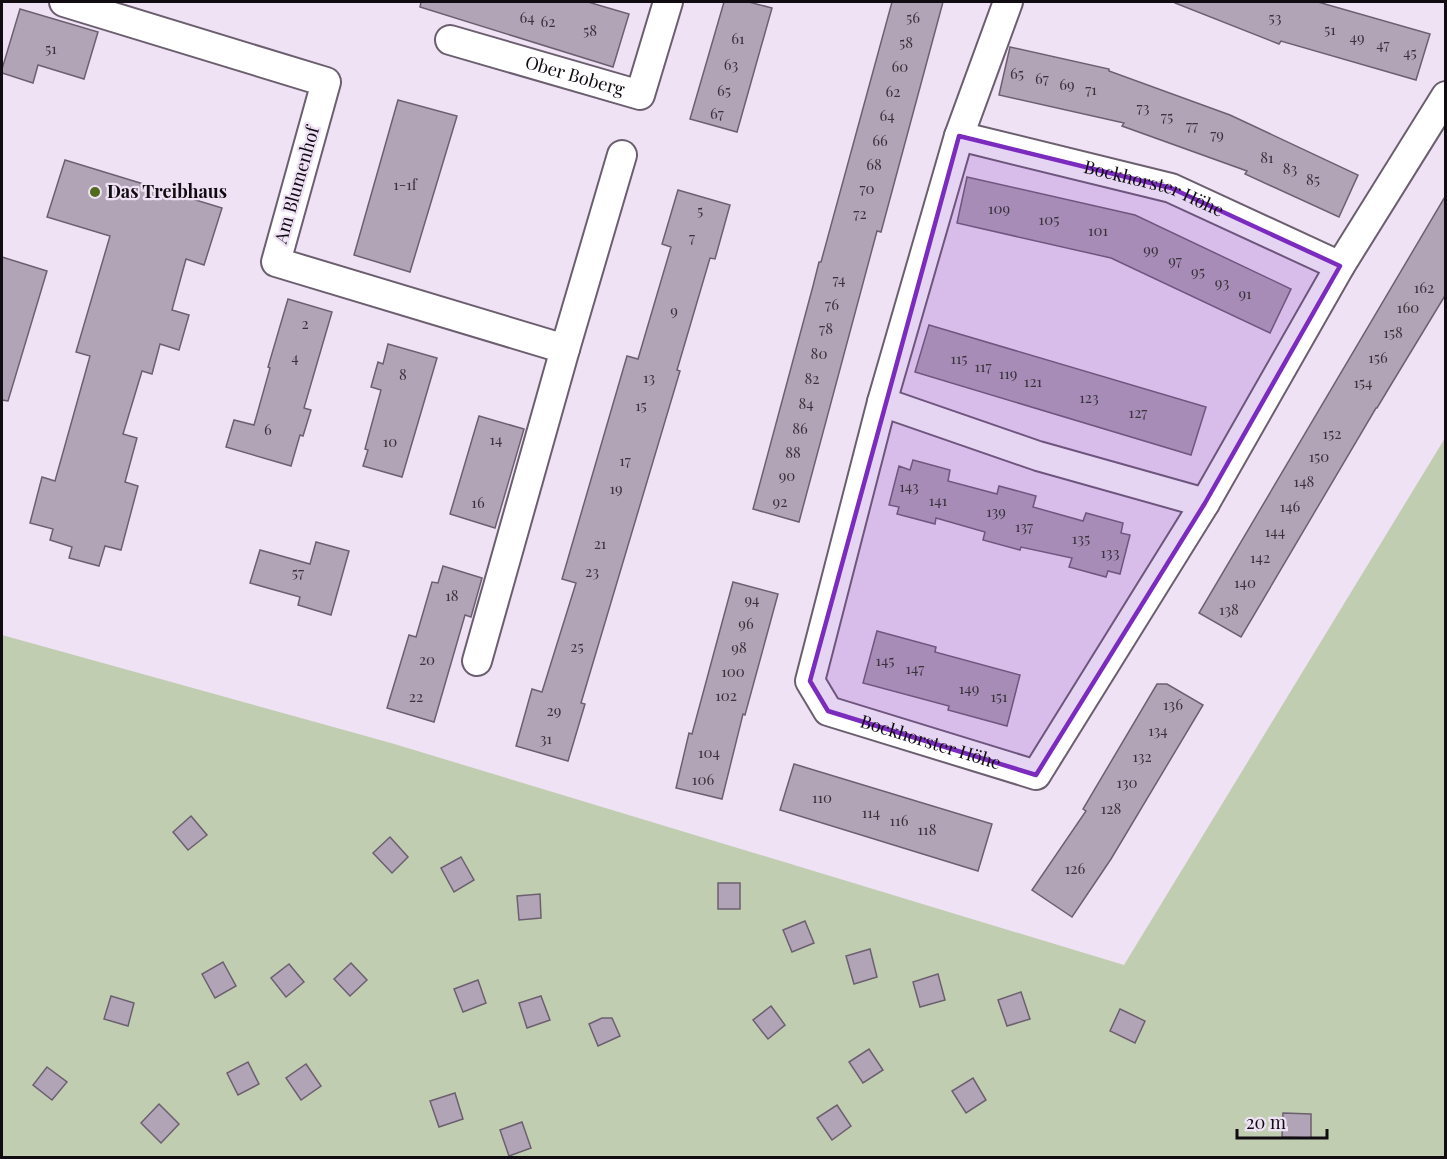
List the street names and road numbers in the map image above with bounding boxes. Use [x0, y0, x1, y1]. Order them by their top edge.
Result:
street label: Ober Boberg [523, 49, 628, 101]
street label: Am Blumenhof [268, 121, 325, 247]
street label: Bockhorster Höhe [1082, 154, 1228, 222]
street label: Bockhorster Höhe [857, 709, 1004, 775]

